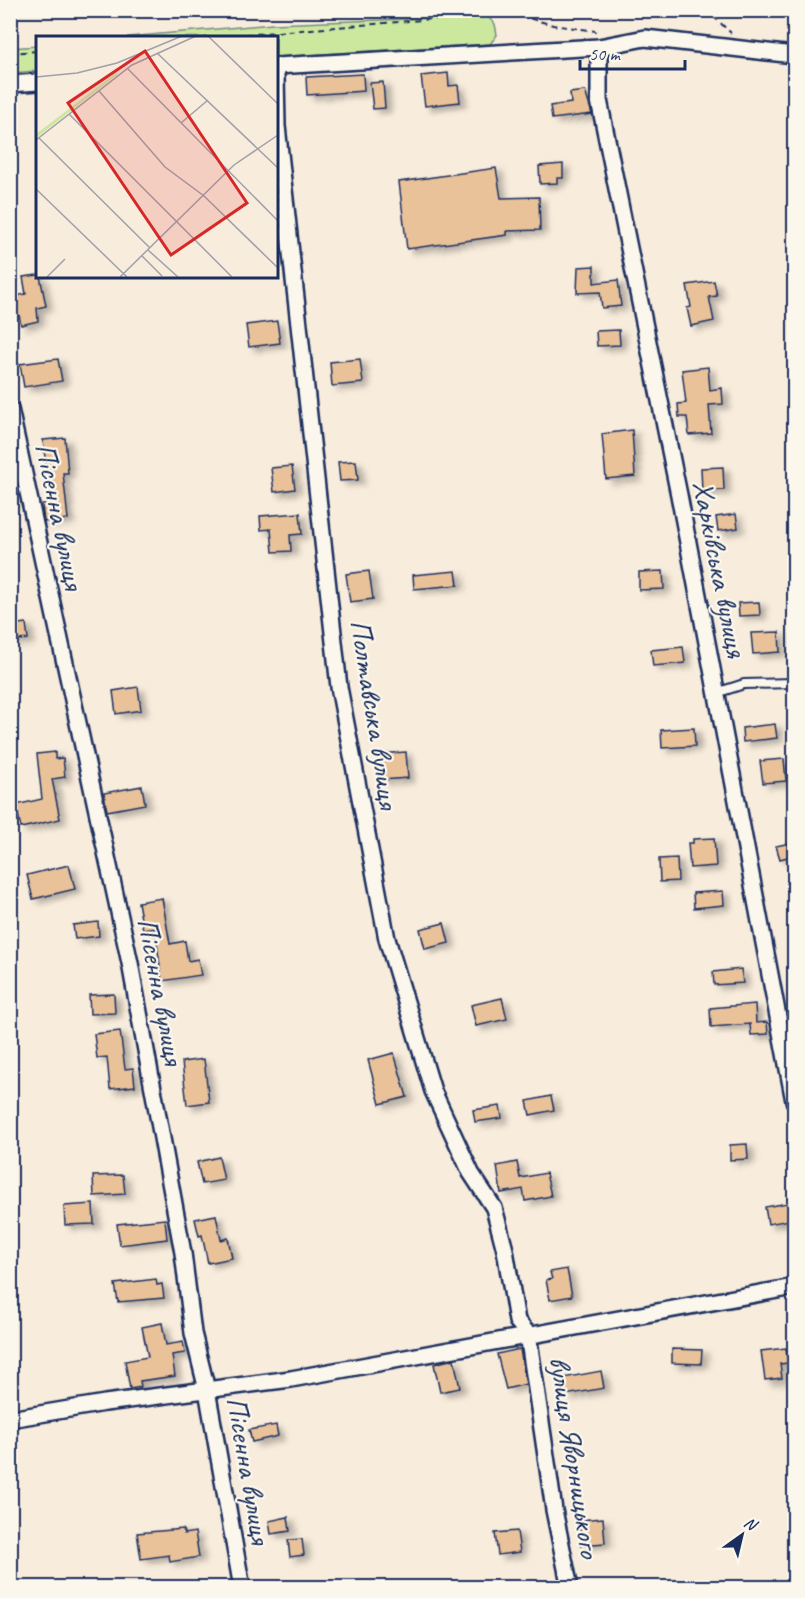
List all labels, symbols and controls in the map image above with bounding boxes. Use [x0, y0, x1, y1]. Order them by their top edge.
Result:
scale bar [580, 33, 685, 71]
inset map [36, 36, 278, 278]
text: 50 m [589, 43, 622, 65]
street label: Пісенна вулиця [26, 439, 95, 595]
street label: Харківська вулиця [684, 477, 756, 662]
street label: Полтавська вулиця [341, 617, 409, 814]
street label: Пісенна вулиця [128, 914, 194, 1070]
street label: вулиця Яворницького [540, 1354, 610, 1562]
street label: Пісенна вулиця [217, 1394, 281, 1549]
north arrow [712, 1505, 772, 1565]
text: N [740, 1512, 762, 1536]

